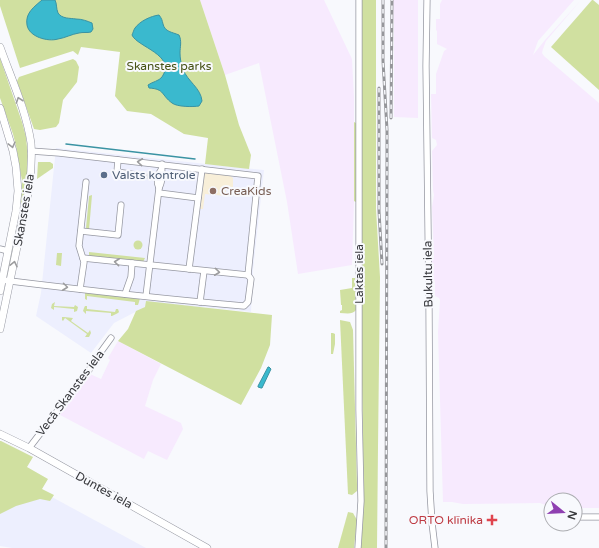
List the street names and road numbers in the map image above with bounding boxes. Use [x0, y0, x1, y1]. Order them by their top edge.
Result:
street label: Skanstes iela [11, 173, 37, 247]
street label: Bukultu iela [420, 240, 436, 308]
street label: Laktas iela [352, 244, 366, 304]
street label: Vecā Skanstes iela [33, 347, 107, 439]
street label: Duntes iela [73, 469, 135, 511]

